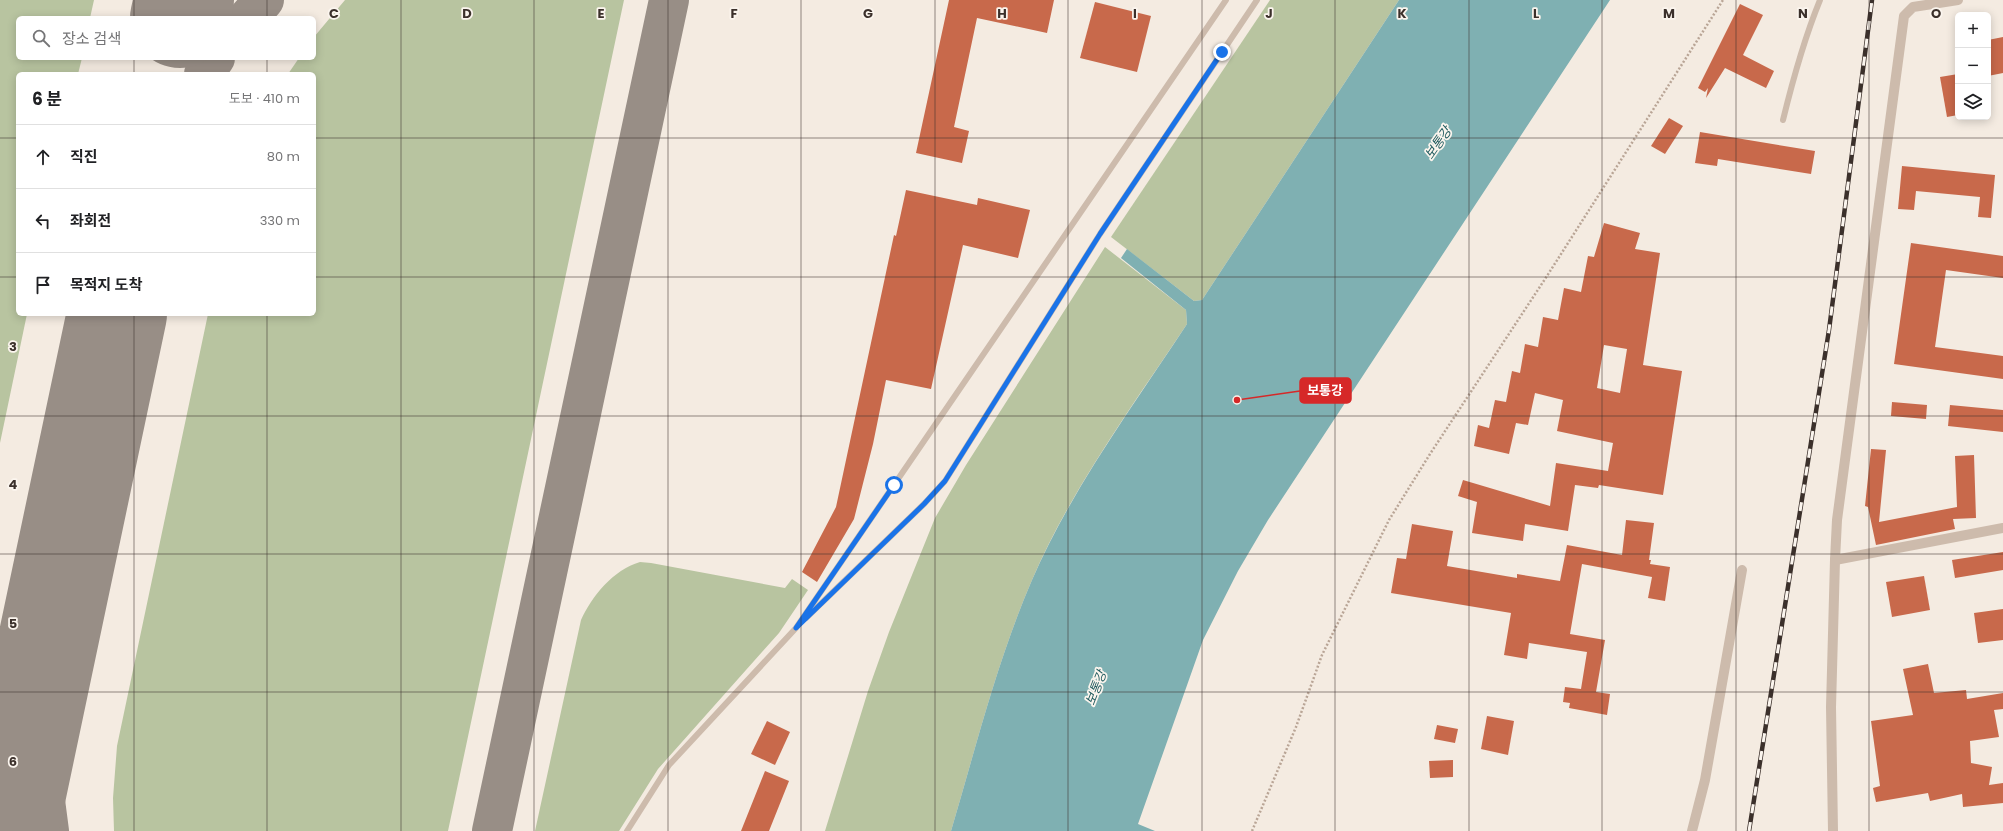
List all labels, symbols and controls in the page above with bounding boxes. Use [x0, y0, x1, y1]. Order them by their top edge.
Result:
text: C [329, 4, 339, 23]
text: D [462, 4, 472, 23]
text: E [597, 4, 605, 23]
text: F [730, 4, 738, 23]
text: G [863, 4, 873, 23]
text: H [997, 4, 1007, 23]
text: I [1133, 4, 1137, 23]
text: J [1265, 4, 1273, 23]
text: K [1397, 4, 1407, 23]
text: L [1533, 4, 1539, 23]
text: M [1663, 4, 1675, 23]
text: N [1798, 4, 1808, 23]
text: O [1931, 4, 1941, 23]
map controls [1955, 12, 1991, 120]
button: + [1955, 12, 1991, 48]
search box [16, 16, 316, 60]
icon: search [30, 27, 52, 49]
text: 장소 검색 [62, 28, 121, 49]
route end [1213, 43, 1231, 61]
button: − [1955, 48, 1991, 84]
button: layers [1955, 84, 1991, 120]
text: 6 분 [32, 87, 62, 111]
text: 도보 · 410 m [229, 89, 300, 108]
water label: 보통강 [1420, 121, 1457, 163]
icon: ahead [32, 146, 54, 168]
text: 직진 [70, 146, 98, 167]
text: 80 m [267, 147, 300, 166]
icon: left [32, 210, 54, 232]
text: 좌회전 [70, 210, 111, 231]
text: 330 m [260, 211, 300, 230]
icon: arrive [32, 274, 54, 296]
text: 목적지 도착 [70, 274, 142, 295]
text: 3 [9, 337, 17, 356]
callout: 보통강 [1300, 378, 1351, 403]
text: 보통강 [1307, 381, 1343, 400]
text: 4 [9, 475, 18, 494]
route start [885, 476, 903, 494]
text: 5 [9, 614, 17, 633]
water label: 보통강 [1081, 666, 1112, 708]
text: 6 [9, 752, 17, 771]

